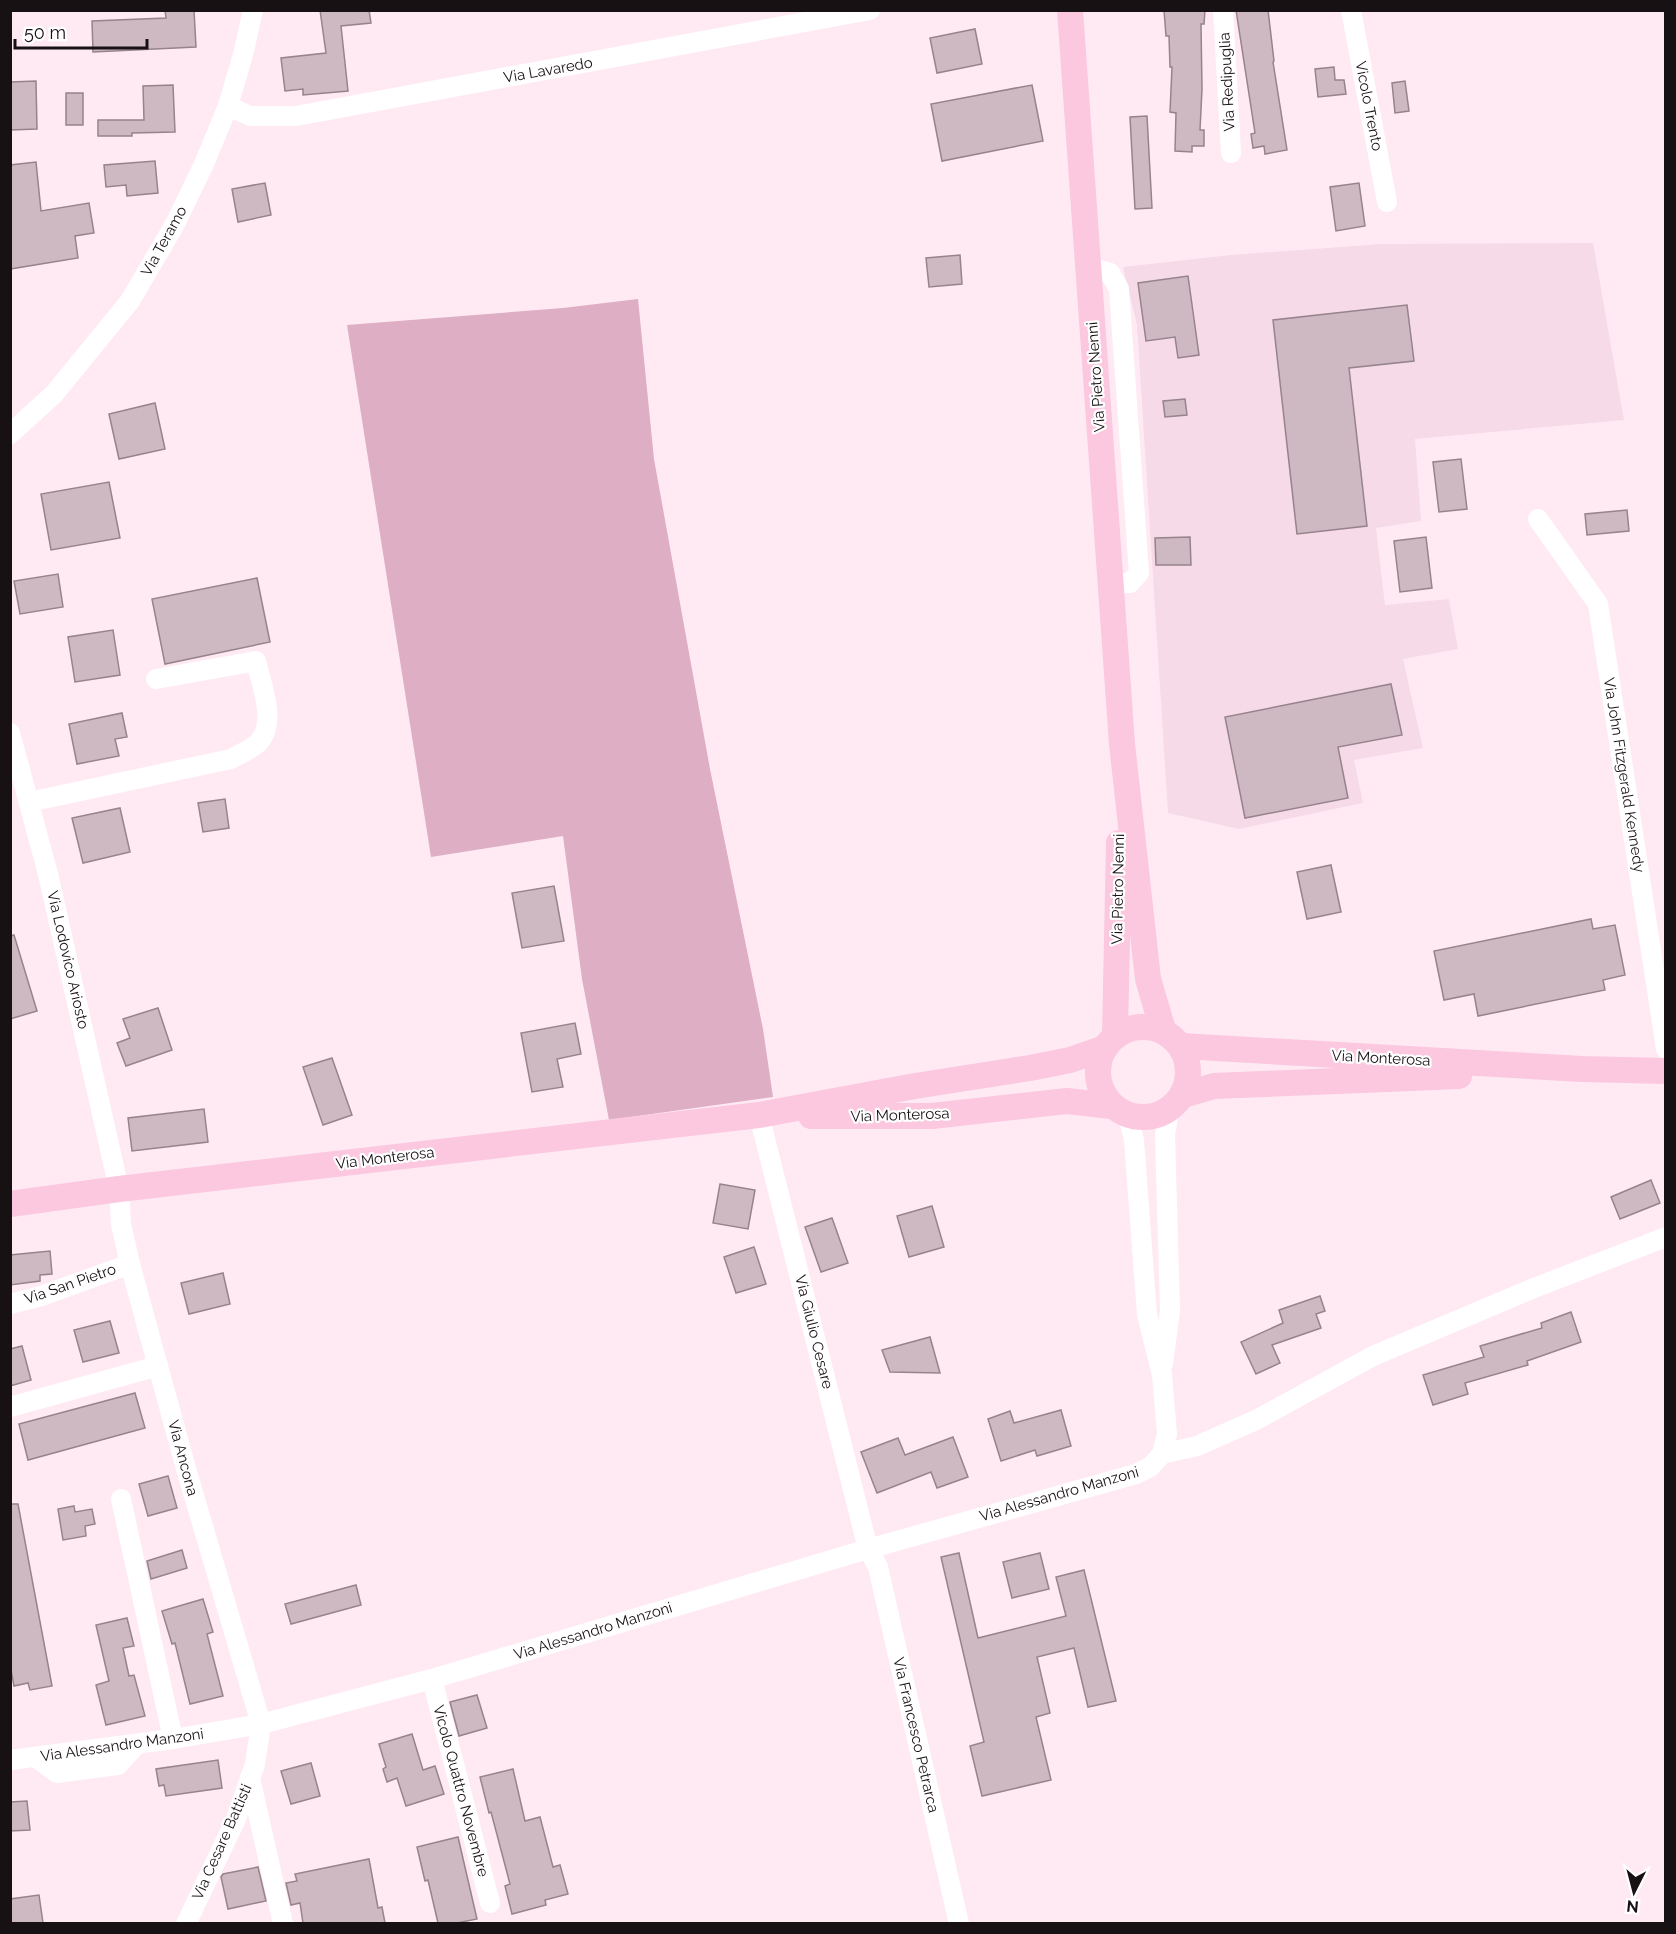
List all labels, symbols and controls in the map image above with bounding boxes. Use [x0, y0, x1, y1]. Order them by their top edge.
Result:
scale bar [15, 12, 147, 50]
text: 50 m [24, 22, 66, 43]
street label: Via Redipuglia [1215, 32, 1239, 132]
street label: Via Lavaredo [502, 53, 594, 87]
street label: Vicolo Trento [1351, 60, 1387, 152]
street label: Via Teramo [137, 203, 191, 279]
street label: Via Pietro Nenni [1083, 321, 1109, 433]
street label: Via John Fitzgerald Kennedy [1600, 676, 1648, 874]
street label: Via Pietro Nenni [1108, 834, 1128, 944]
street label: Via Lodovico Ariosto [43, 889, 93, 1031]
street label: Via Monterosa [1331, 1046, 1431, 1070]
street label: Via Monterosa [850, 1104, 950, 1126]
street label: Via Monterosa [335, 1143, 435, 1173]
street label: Via San Pietro [22, 1260, 118, 1308]
street label: Via Giulio Cesare [791, 1273, 837, 1391]
street label: Via Ancona [164, 1418, 202, 1498]
street label: Via Alessandro Manzoni [977, 1463, 1141, 1525]
street label: Via Alessandro Manzoni [512, 1598, 674, 1664]
street label: Via Francesco Petrarca [889, 1656, 943, 1814]
street label: Vicolo Quattro Novembre [429, 1703, 493, 1879]
street label: Via Alessandro Manzoni [39, 1725, 205, 1765]
street label: Via Cesare Battisti [188, 1781, 256, 1903]
north arrow [1604, 1862, 1664, 1922]
text: N [1625, 1896, 1640, 1917]

